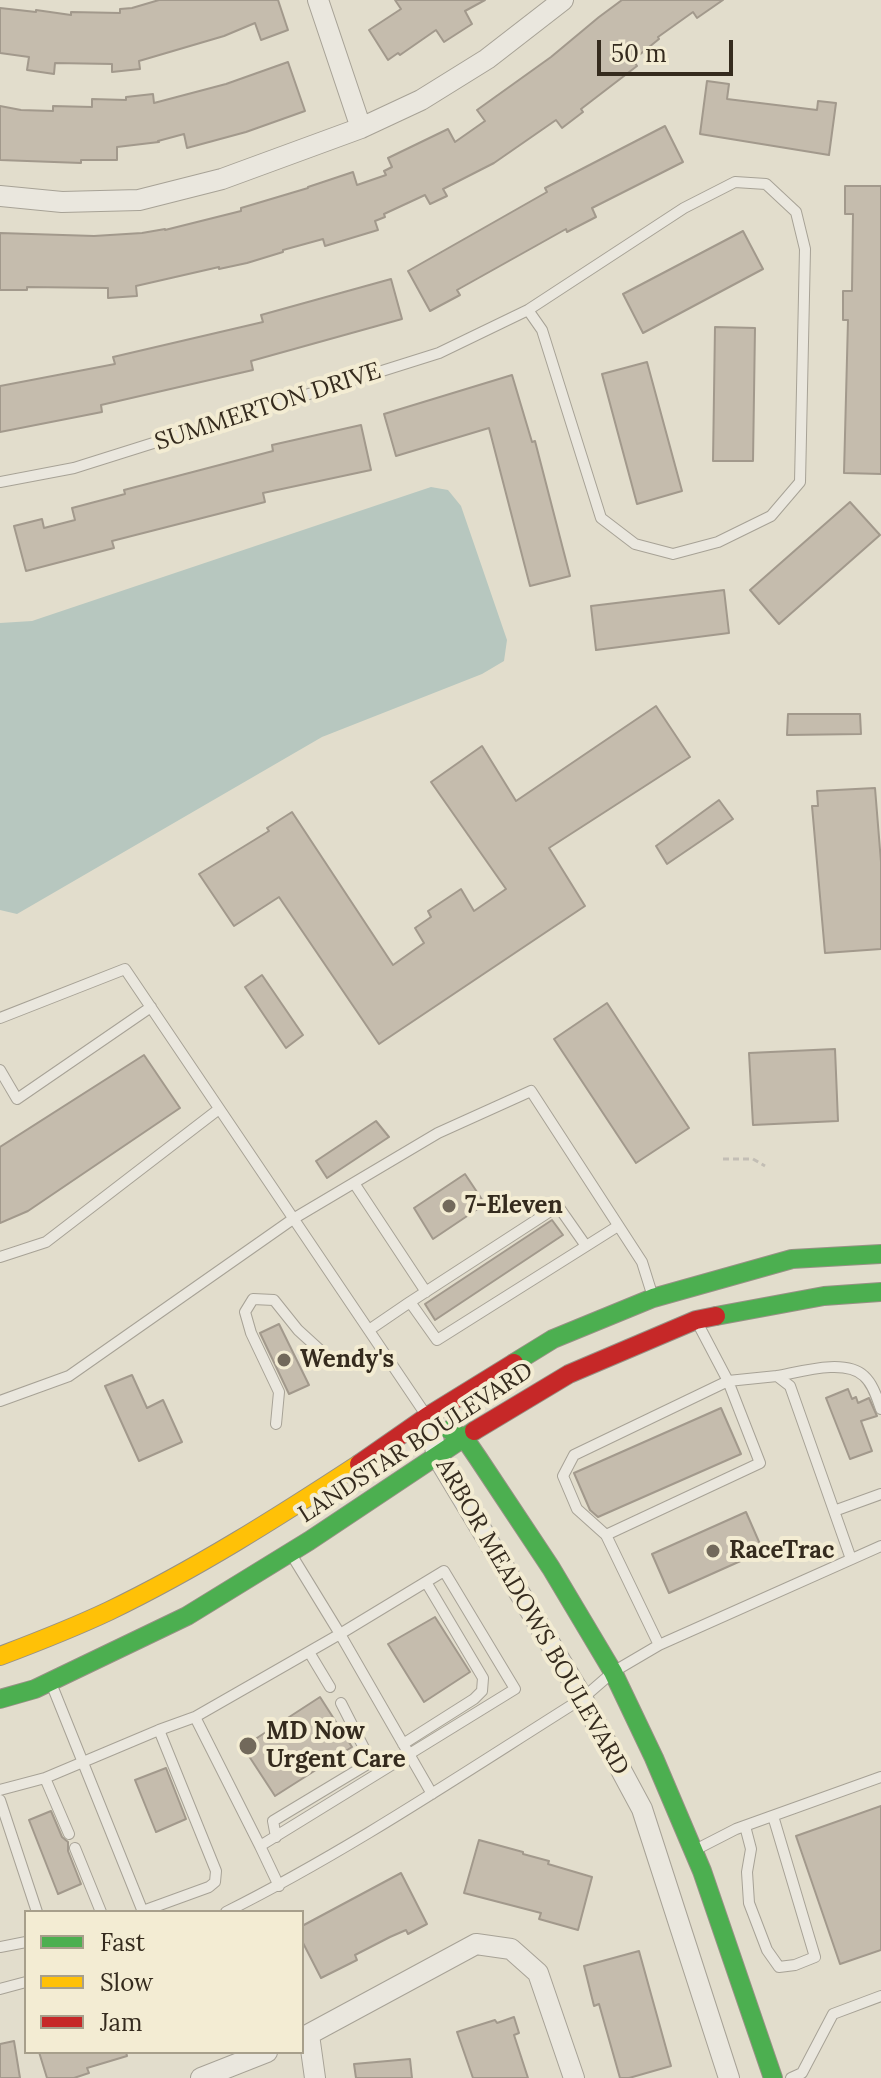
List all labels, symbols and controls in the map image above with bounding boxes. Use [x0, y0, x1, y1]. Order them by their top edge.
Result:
scale bar [601, 24, 737, 74]
text: 50 m [611, 38, 667, 69]
street label: SUMMERTON DRIVE [151, 357, 385, 457]
place label: 7-Eleven [465, 1192, 563, 1220]
marker: 7-Eleven [440, 1197, 458, 1215]
place label: Wendy's [300, 1346, 394, 1374]
marker: Wendy's [275, 1351, 293, 1369]
street label: LANDSTAR BOULEVARD [293, 1356, 539, 1530]
street label: ARBOR MEADOWS BOULEVARD [429, 1454, 635, 1780]
place label: RaceTrac [729, 1537, 834, 1565]
marker: RaceTrac [704, 1542, 722, 1560]
place label: MD Now Urgent Care [266, 1718, 406, 1774]
marker: MD Now Urgent Care [237, 1735, 259, 1757]
legend [24, 1910, 304, 2054]
text: Fast [100, 1927, 145, 1958]
text: Slow [100, 1967, 153, 1998]
text: Jam [100, 2007, 142, 2038]

